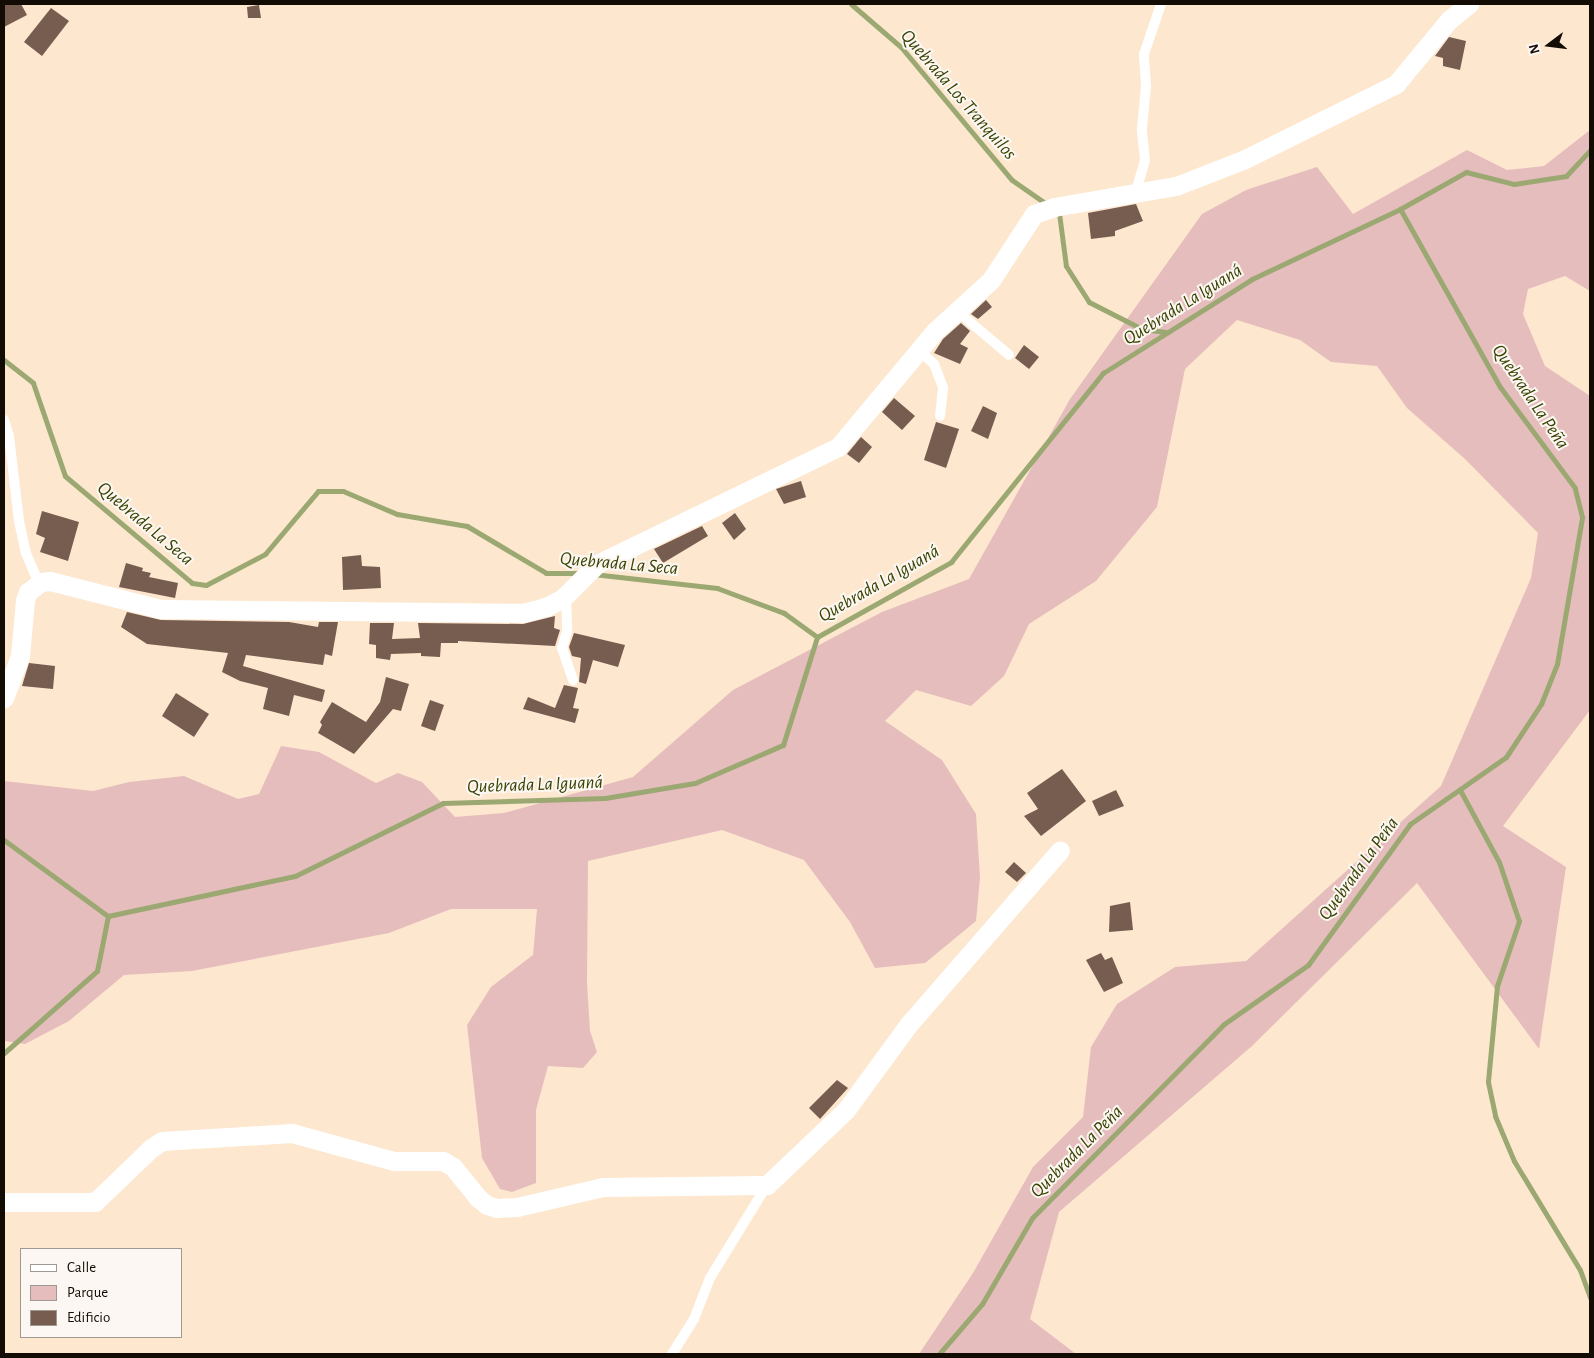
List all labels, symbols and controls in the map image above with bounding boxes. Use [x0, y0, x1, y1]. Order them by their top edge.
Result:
north arrow [1524, 20, 1574, 70]
water label: Quebrada Los Tranquilos [895, 25, 1021, 165]
text: N [1526, 42, 1543, 55]
water label: Quebrada La Iguaná [1119, 259, 1247, 351]
water label: Quebrada La Peña [1487, 340, 1573, 454]
water label: Quebrada La Seca [92, 477, 198, 571]
water label: Quebrada La Iguaná [814, 540, 944, 628]
water label: Quebrada La Seca [559, 547, 679, 581]
water label: Quebrada La Iguaná [467, 771, 603, 799]
water label: Quebrada La Peña [1314, 813, 1404, 925]
water label: Quebrada La Peña [1026, 1101, 1128, 1203]
legend [20, 1248, 182, 1338]
text: Calle [67, 1260, 96, 1275]
text: Parque [67, 1285, 108, 1300]
text: Edificio [67, 1310, 110, 1325]

